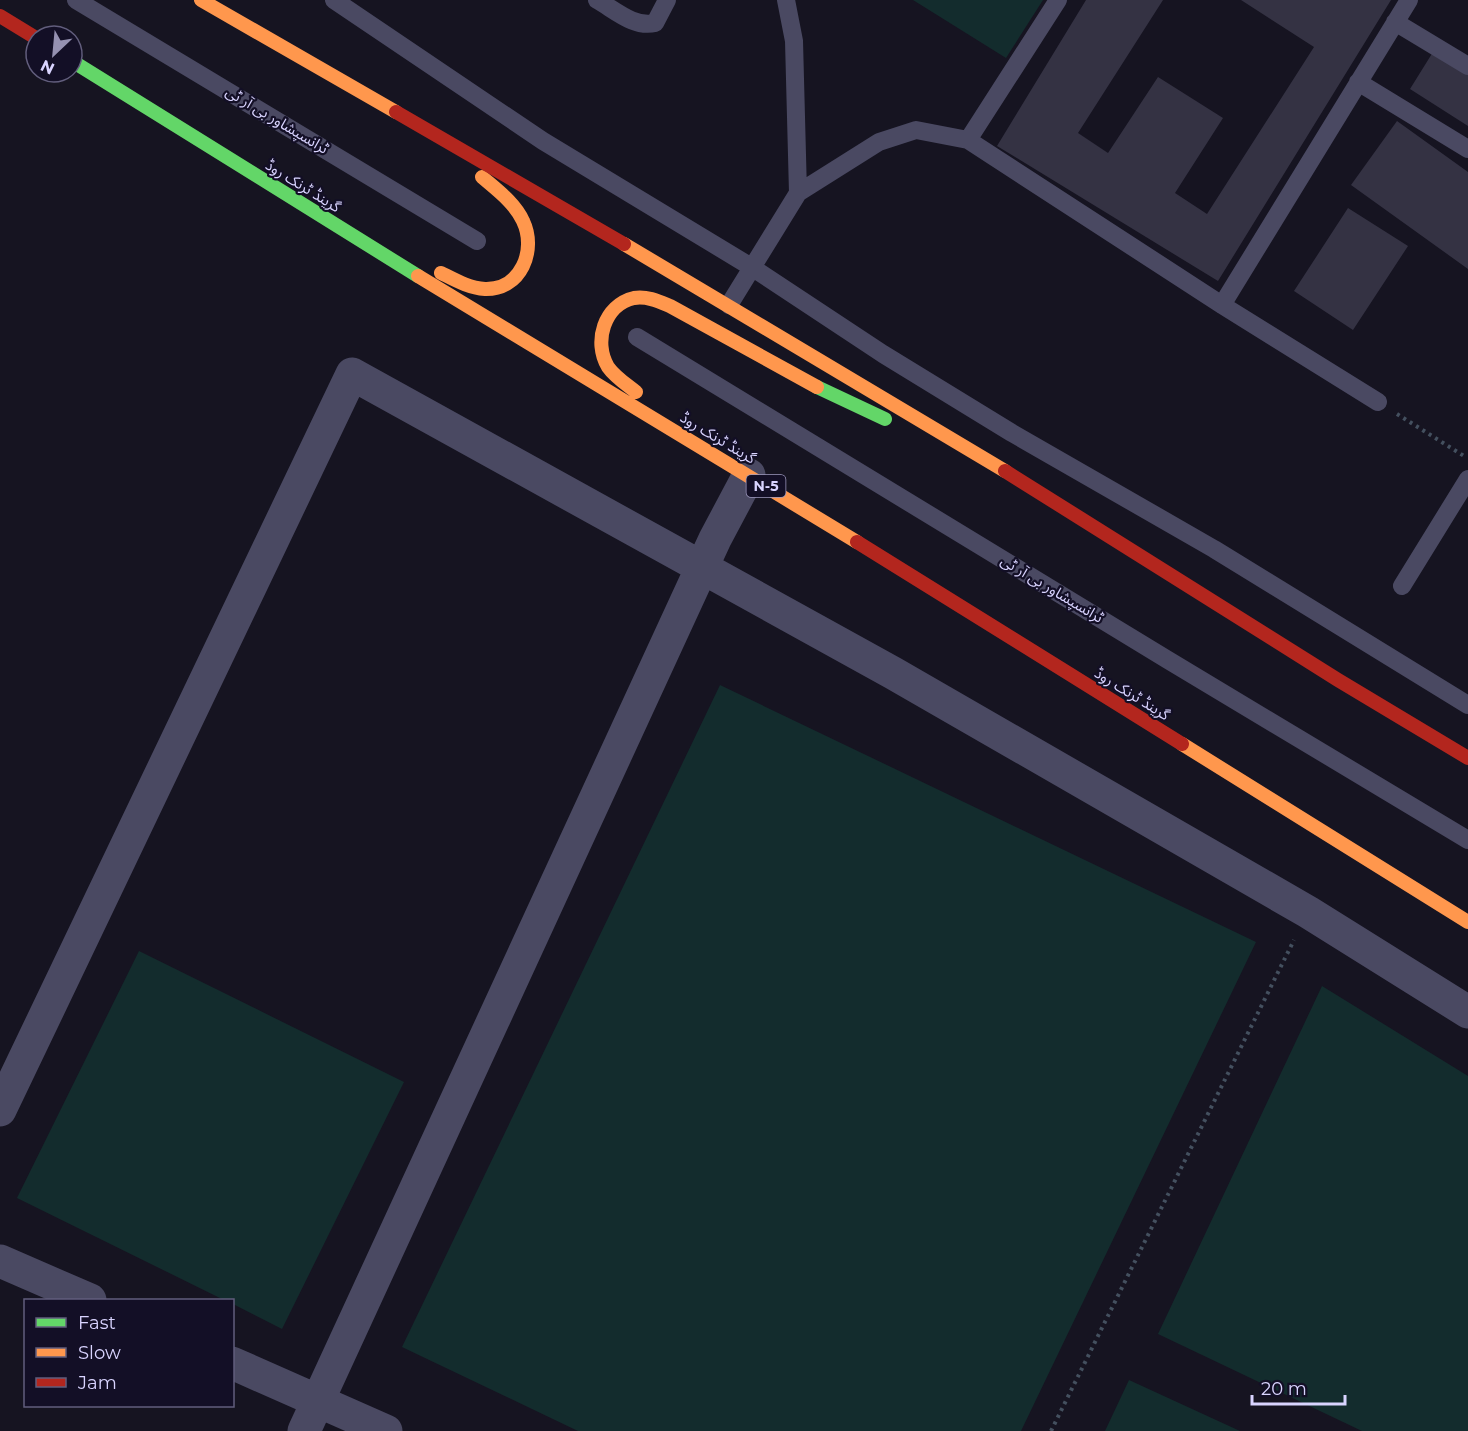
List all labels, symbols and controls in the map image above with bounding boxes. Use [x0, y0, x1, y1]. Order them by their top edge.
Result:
north arrow [24, 24, 84, 84]
text: N [38, 56, 58, 78]
street label: ٹرانسپشاور بی آر ٹی [222, 81, 333, 159]
street label: گرینڈ ٹرنک روڈ [262, 155, 345, 217]
street label: گرینڈ ٹرنک روڈ [677, 408, 760, 468]
road number: N-5 [746, 475, 786, 497]
street label: ٹرانسپشاور بی آر ٹی [997, 550, 1108, 628]
street label: گرینڈ ٹرنک روڈ [1091, 663, 1174, 725]
legend [24, 1299, 234, 1407]
text: Fast [78, 1312, 116, 1334]
text: Slow [78, 1342, 121, 1364]
scale bar [1252, 1368, 1345, 1406]
text: Jam [77, 1372, 117, 1394]
text: 20 m [1261, 1378, 1307, 1400]

